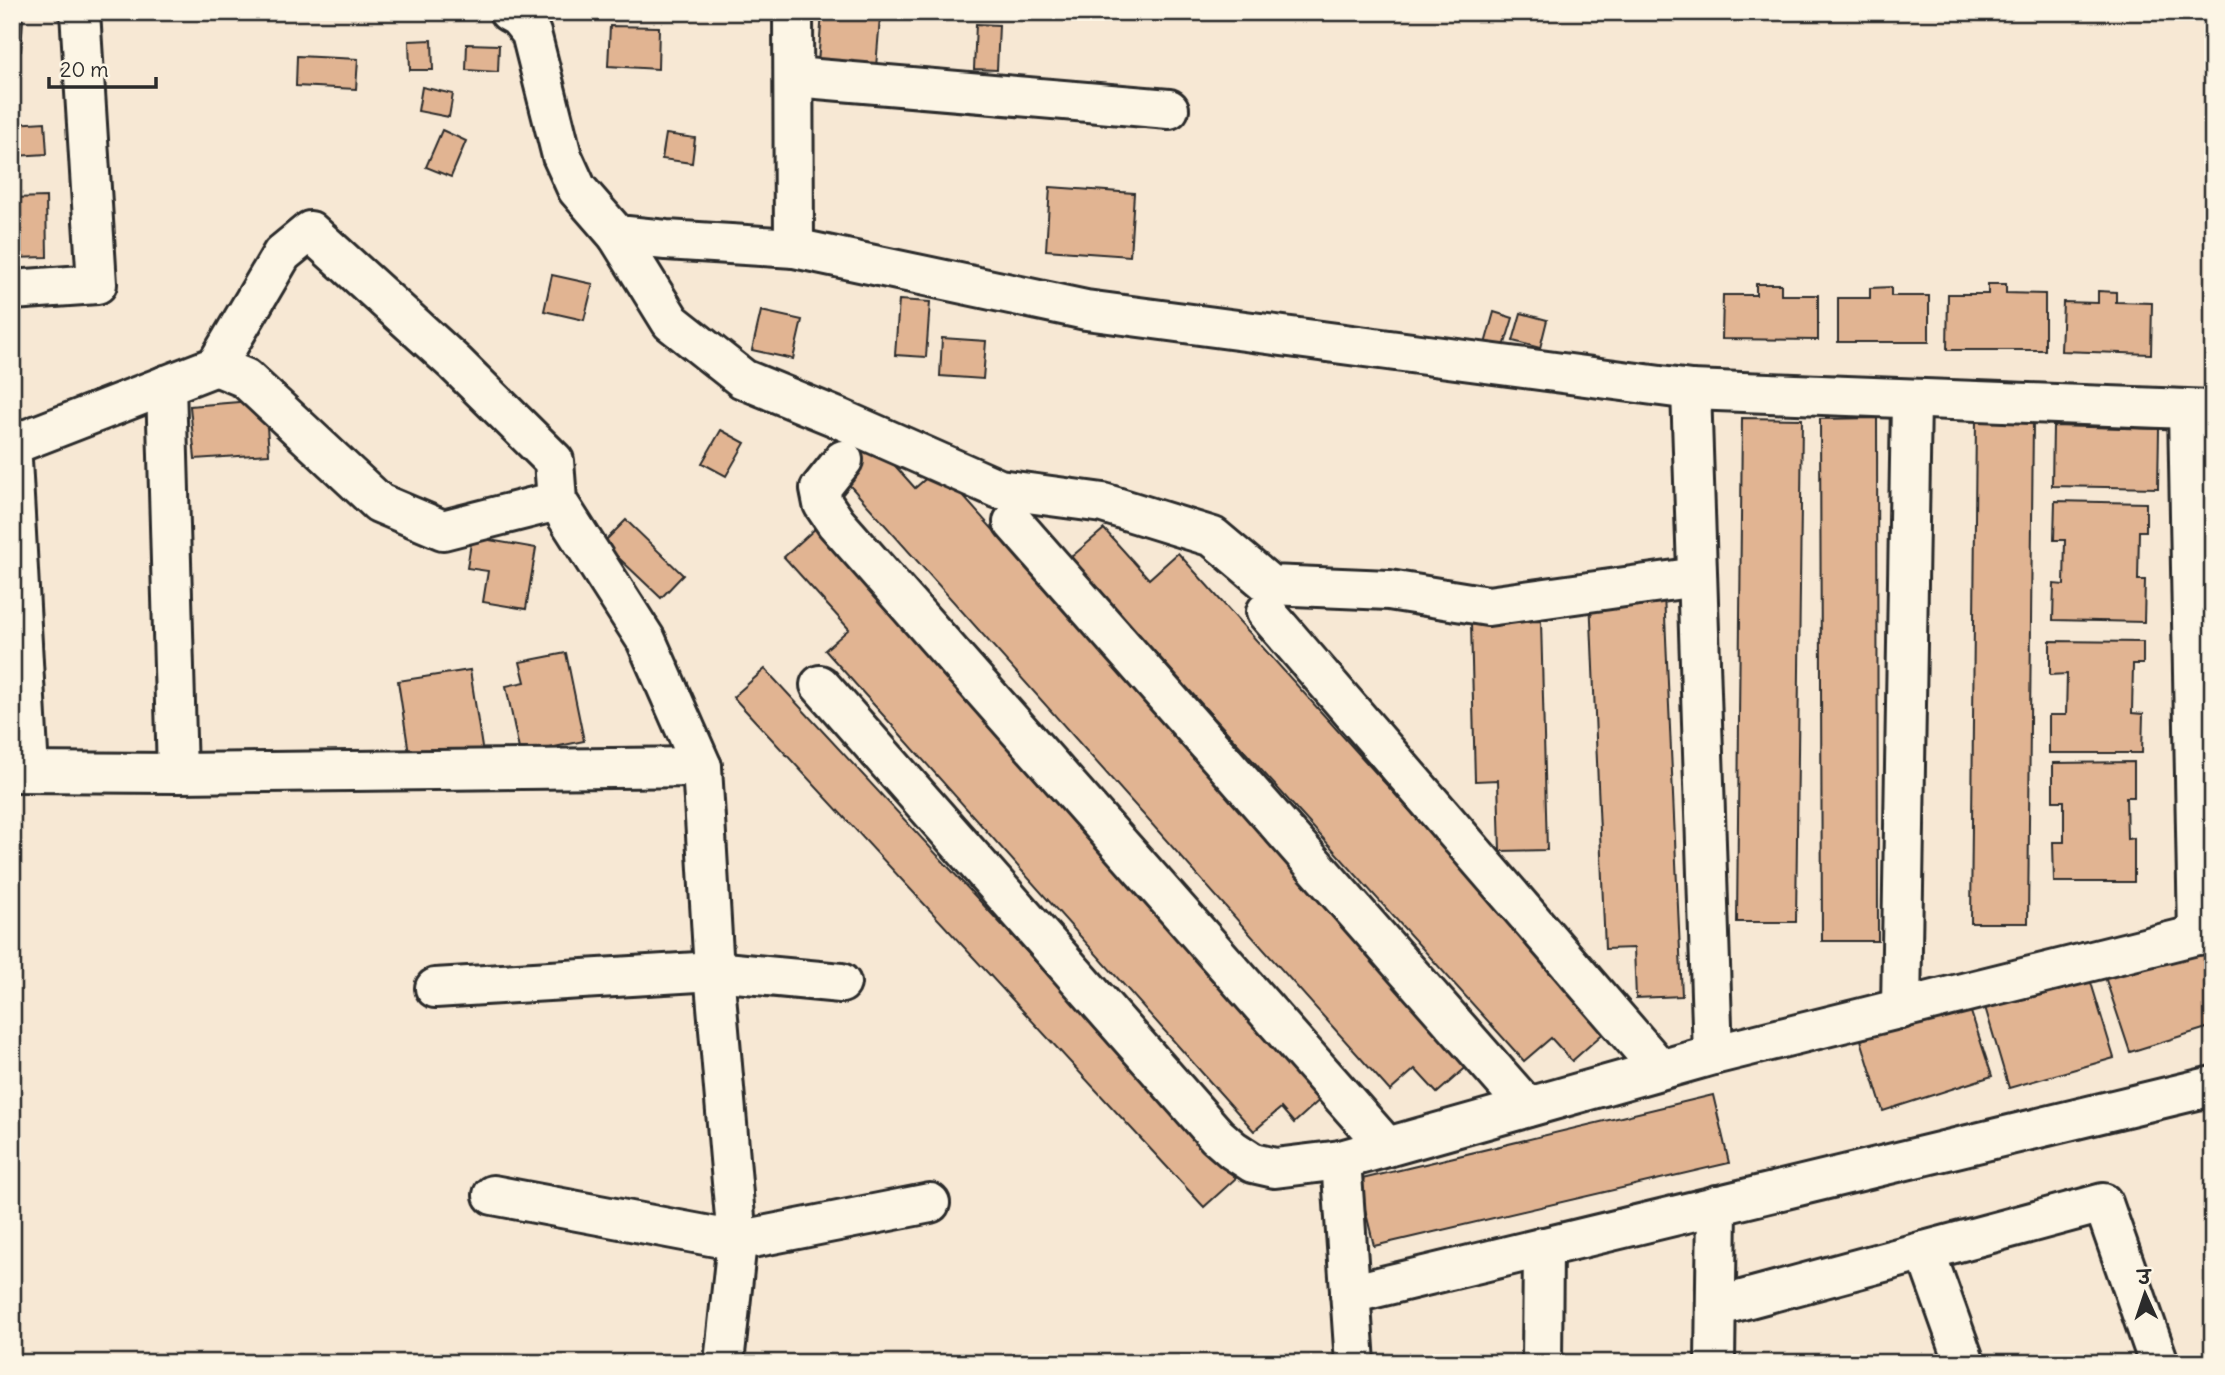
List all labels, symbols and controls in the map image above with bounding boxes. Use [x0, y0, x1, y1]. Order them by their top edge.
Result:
scale bar [49, 46, 156, 90]
text: 20 m [60, 56, 109, 83]
north arrow [2110, 1260, 2180, 1330]
text: उ [2135, 1265, 2153, 1289]

